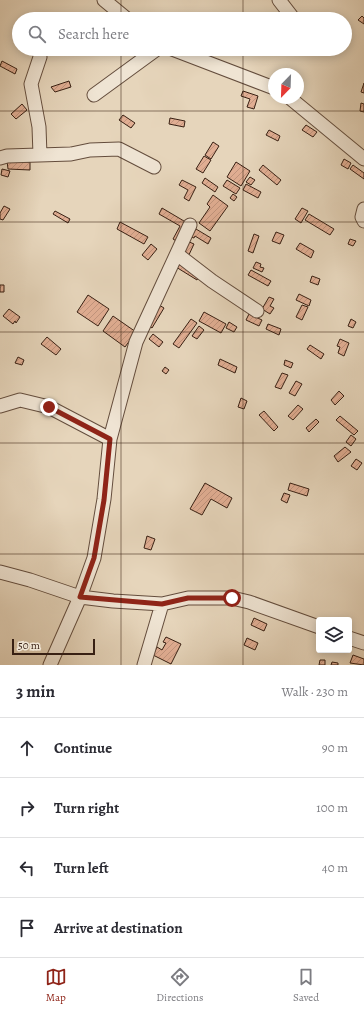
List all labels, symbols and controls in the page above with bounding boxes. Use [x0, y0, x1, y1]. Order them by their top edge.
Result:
search box [12, 12, 352, 56]
icon: search [26, 23, 48, 45]
text: Search here [58, 24, 129, 44]
north arrow [268, 68, 304, 104]
route end [40, 398, 58, 416]
route start [223, 589, 241, 607]
map controls [316, 617, 352, 653]
button: layers [316, 617, 352, 653]
scale bar [12, 637, 95, 656]
text: 50 m [18, 638, 40, 653]
text: 3 min [16, 680, 55, 703]
text: Walk · 230 m [282, 683, 348, 700]
icon: ahead [16, 737, 38, 759]
text: Continue [54, 738, 112, 758]
text: 90 m [322, 739, 348, 756]
icon: right [16, 797, 38, 819]
text: Turn right [54, 798, 119, 818]
text: 100 m [316, 799, 348, 816]
icon: left [16, 857, 38, 879]
text: Turn left [54, 858, 109, 878]
text: 40 m [322, 859, 348, 876]
icon: arrive [16, 917, 38, 939]
text: Arrive at destination [54, 918, 183, 938]
tab: Map [45, 966, 67, 1005]
tab: Directions [156, 966, 204, 1005]
tab: Saved [293, 966, 319, 1005]

